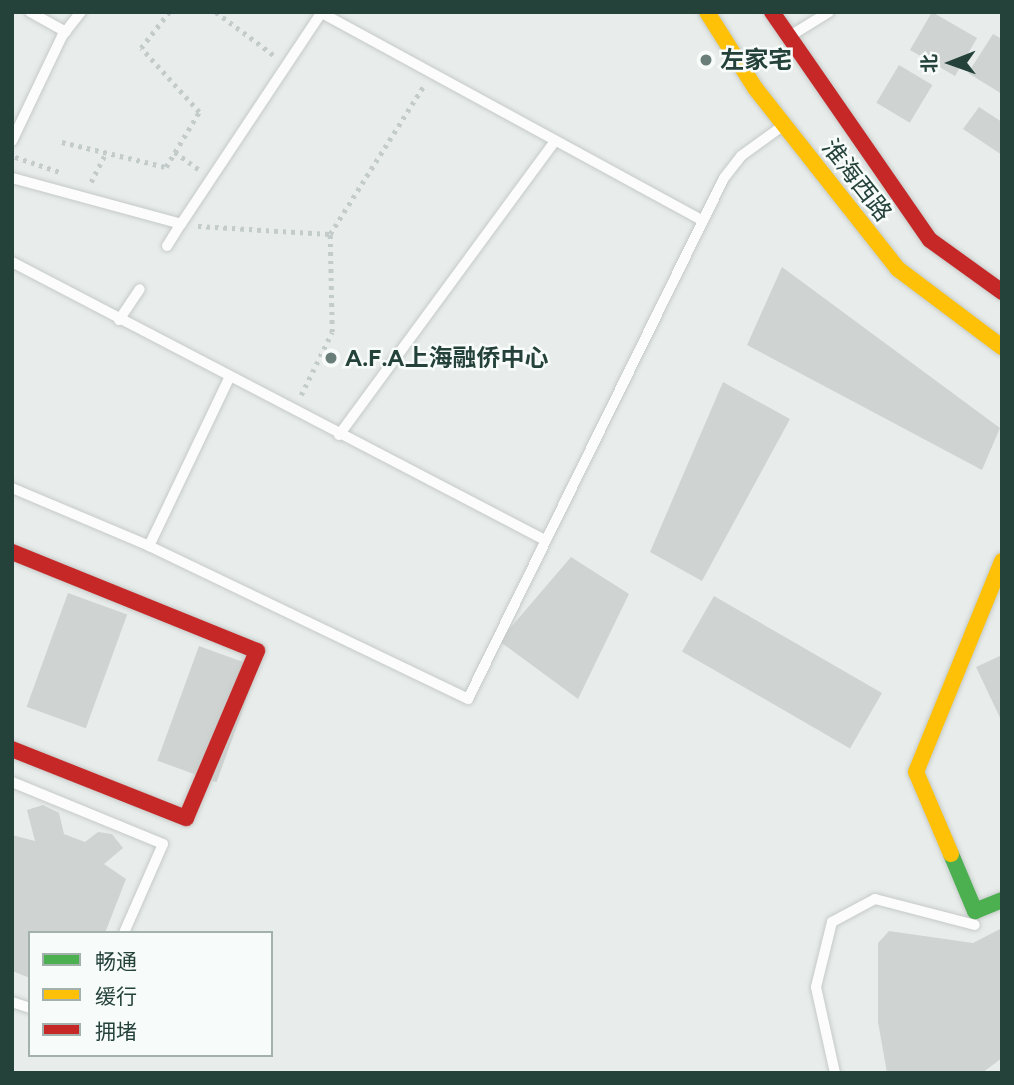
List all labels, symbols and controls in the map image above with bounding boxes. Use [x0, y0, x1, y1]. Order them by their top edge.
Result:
north arrow [916, 28, 986, 98]
place label: 左家宅 [720, 46, 792, 74]
marker: 左家宅 [698, 52, 714, 68]
text: 北 [918, 54, 941, 73]
street label: 淮海西路 [816, 133, 898, 227]
place label: A.F.A上海融侨中心 [345, 344, 548, 372]
marker: A.F.A上海融侨中心 [323, 350, 339, 366]
legend [28, 931, 273, 1057]
text: 畅通 [95, 949, 137, 974]
text: 缓行 [95, 984, 137, 1009]
text: 拥堵 [95, 1019, 137, 1044]

